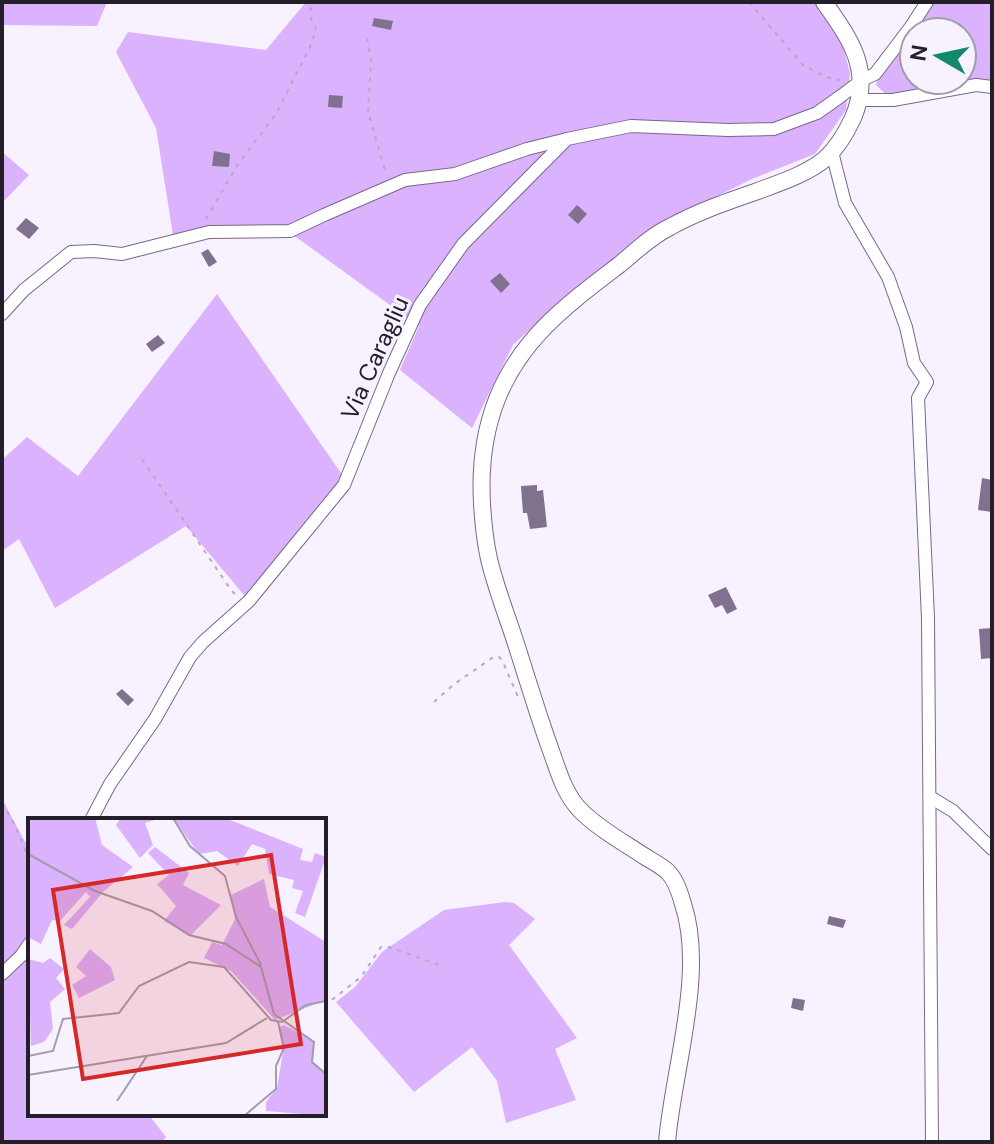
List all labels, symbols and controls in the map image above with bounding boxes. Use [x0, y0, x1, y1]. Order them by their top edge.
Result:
north arrow [898, 16, 978, 96]
text: N [903, 43, 934, 63]
street label: Via Caragliu [334, 291, 415, 424]
inset map [28, 818, 326, 1116]

